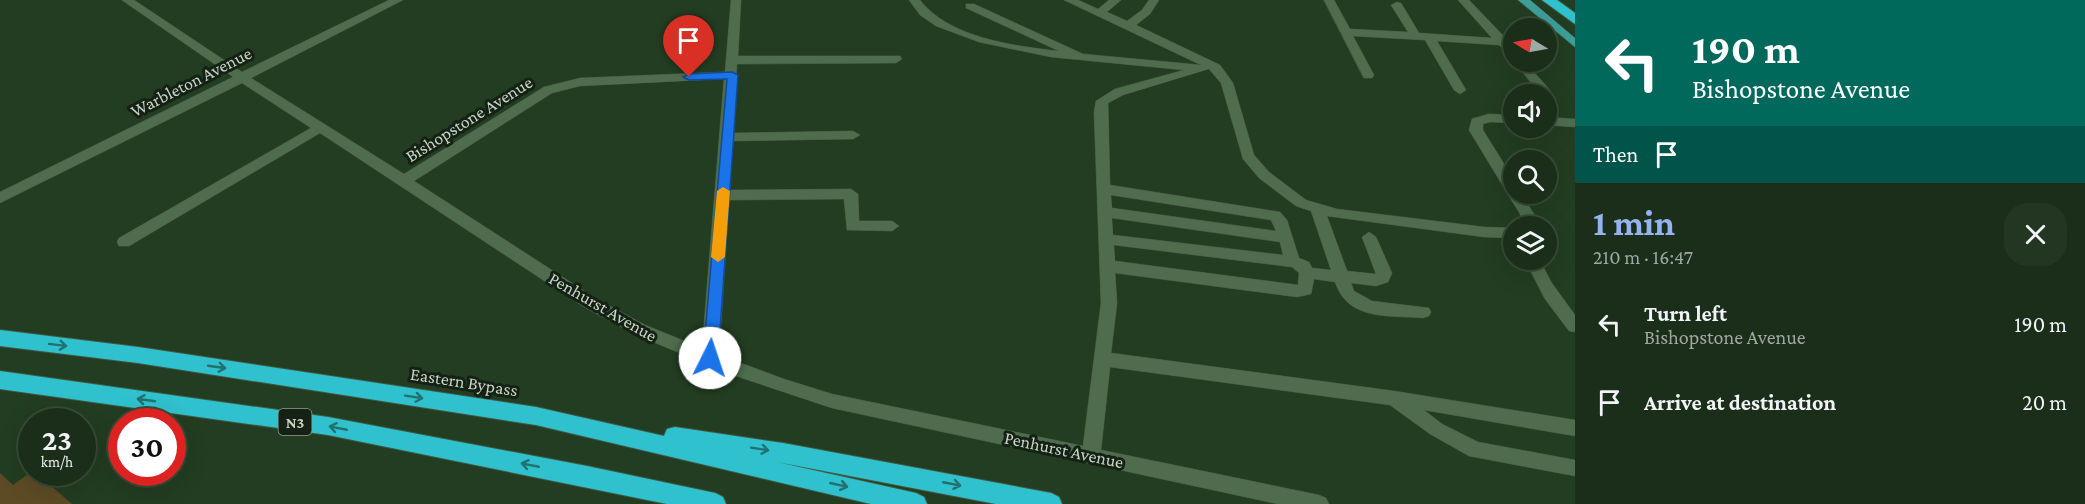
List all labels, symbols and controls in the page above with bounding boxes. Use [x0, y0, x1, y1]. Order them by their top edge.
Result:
pin [663, 15, 714, 77]
north arrow [1503, 18, 1557, 72]
map controls [1503, 18, 1557, 270]
icon: arrive [672, 24, 705, 57]
icon: left [1593, 24, 1671, 102]
text: 190 m [1692, 25, 1800, 72]
street label: Warbleton Avenue [127, 43, 255, 121]
street label: Bishopstone Avenue [402, 72, 536, 166]
text: Bishopstone Avenue [1692, 74, 1910, 104]
button: sound [1503, 84, 1557, 138]
icon: arrive [1650, 138, 1683, 171]
text: Then [1593, 142, 1638, 167]
button: search [1503, 150, 1557, 204]
text: 1 min [1593, 203, 1675, 243]
button: close [2004, 203, 2067, 266]
button: layers [1503, 216, 1557, 270]
text: 210 m · 16:47 [1593, 246, 1693, 268]
street label: Penhurst Avenue [546, 268, 661, 346]
text: Turn left [1644, 301, 1727, 326]
icon: left [1593, 308, 1626, 341]
text: 190 m [2014, 312, 2067, 337]
position arrow [678, 326, 742, 390]
text: Bishopstone Avenue [1644, 326, 1806, 348]
one-way arrow [48, 340, 67, 351]
one-way arrow [206, 362, 226, 373]
street label: Eastern Bypass [409, 364, 519, 400]
icon: arrive [1593, 386, 1626, 419]
text: Arrive at destination [1644, 390, 1836, 415]
text: 20 m [2022, 390, 2067, 415]
one-way arrow [403, 391, 423, 402]
one-way arrow [136, 394, 156, 405]
speed limit sign: 30 [108, 408, 186, 486]
road number: N3 [278, 409, 312, 435]
one-way arrow [329, 422, 349, 433]
text: 23 [42, 423, 72, 456]
street label: Penhurst Avenue [1003, 428, 1125, 472]
one-way arrow [750, 444, 770, 455]
text: km/h [41, 454, 73, 470]
one-way arrow [521, 459, 540, 470]
one-way arrow [942, 479, 961, 490]
one-way arrow [829, 480, 848, 492]

